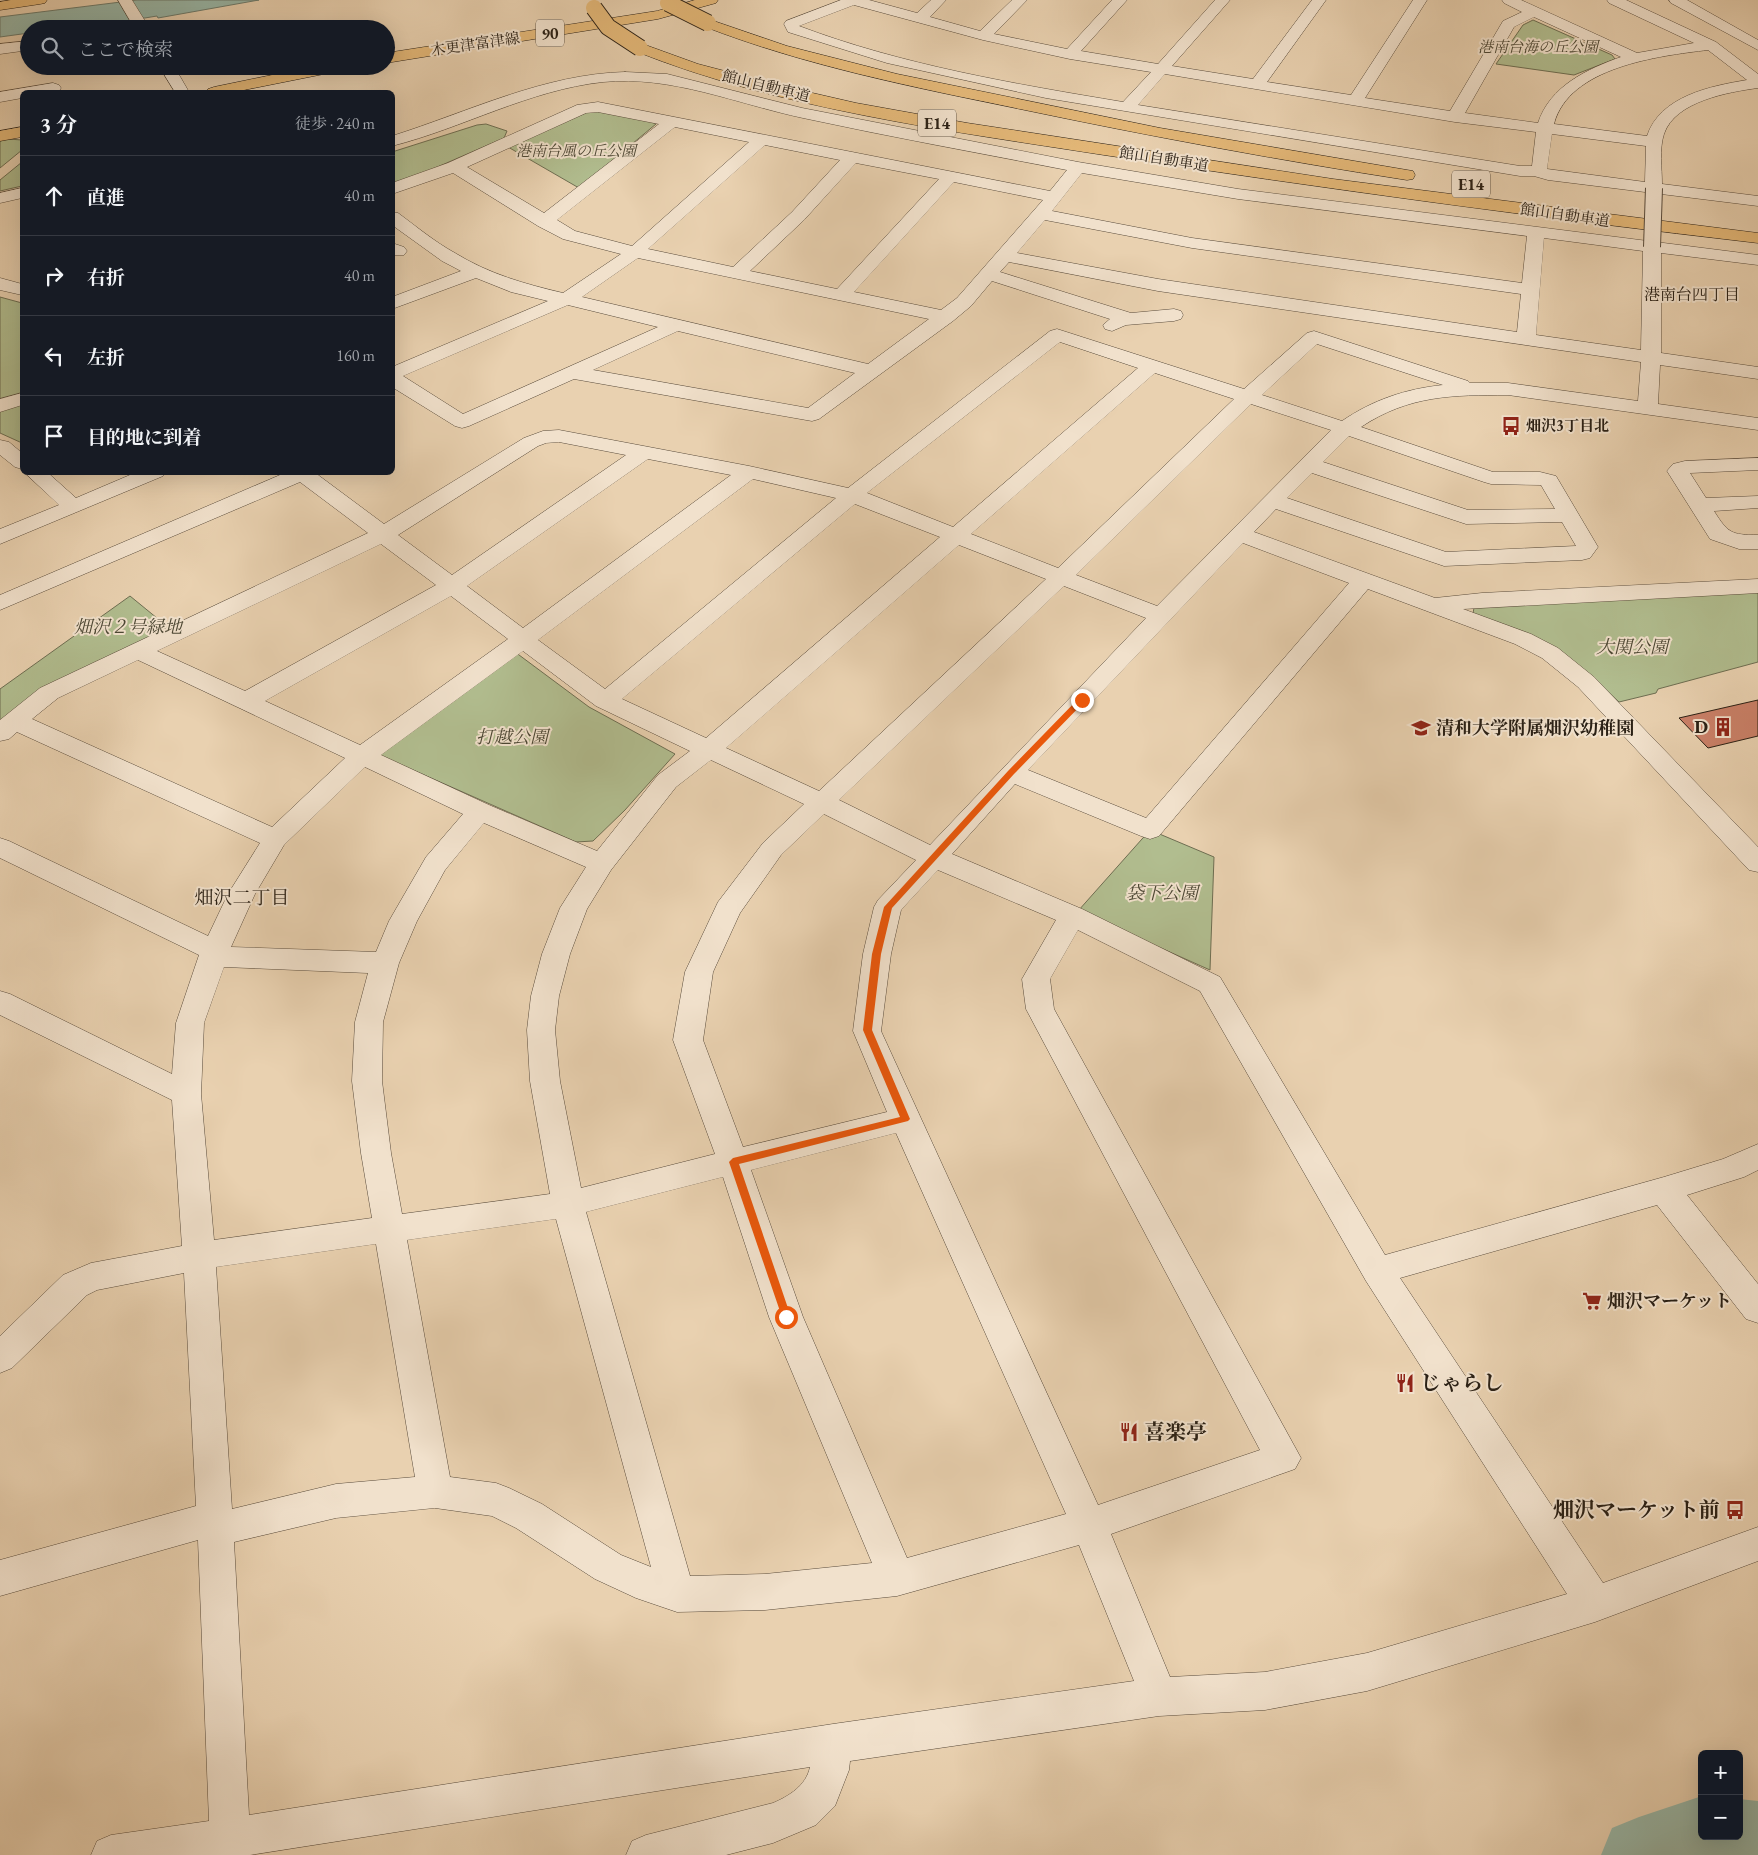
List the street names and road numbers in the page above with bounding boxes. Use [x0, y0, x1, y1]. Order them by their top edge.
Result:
road number: 90 [536, 19, 564, 46]
street label: 木更津富津線 [429, 28, 521, 59]
street label: 館山自動車道 [720, 65, 812, 106]
road number: E14 [918, 110, 956, 136]
street label: 館山自動車道 [1118, 142, 1210, 175]
road number: E14 [1452, 170, 1490, 198]
street label: 館山自動車道 [1519, 199, 1611, 230]

